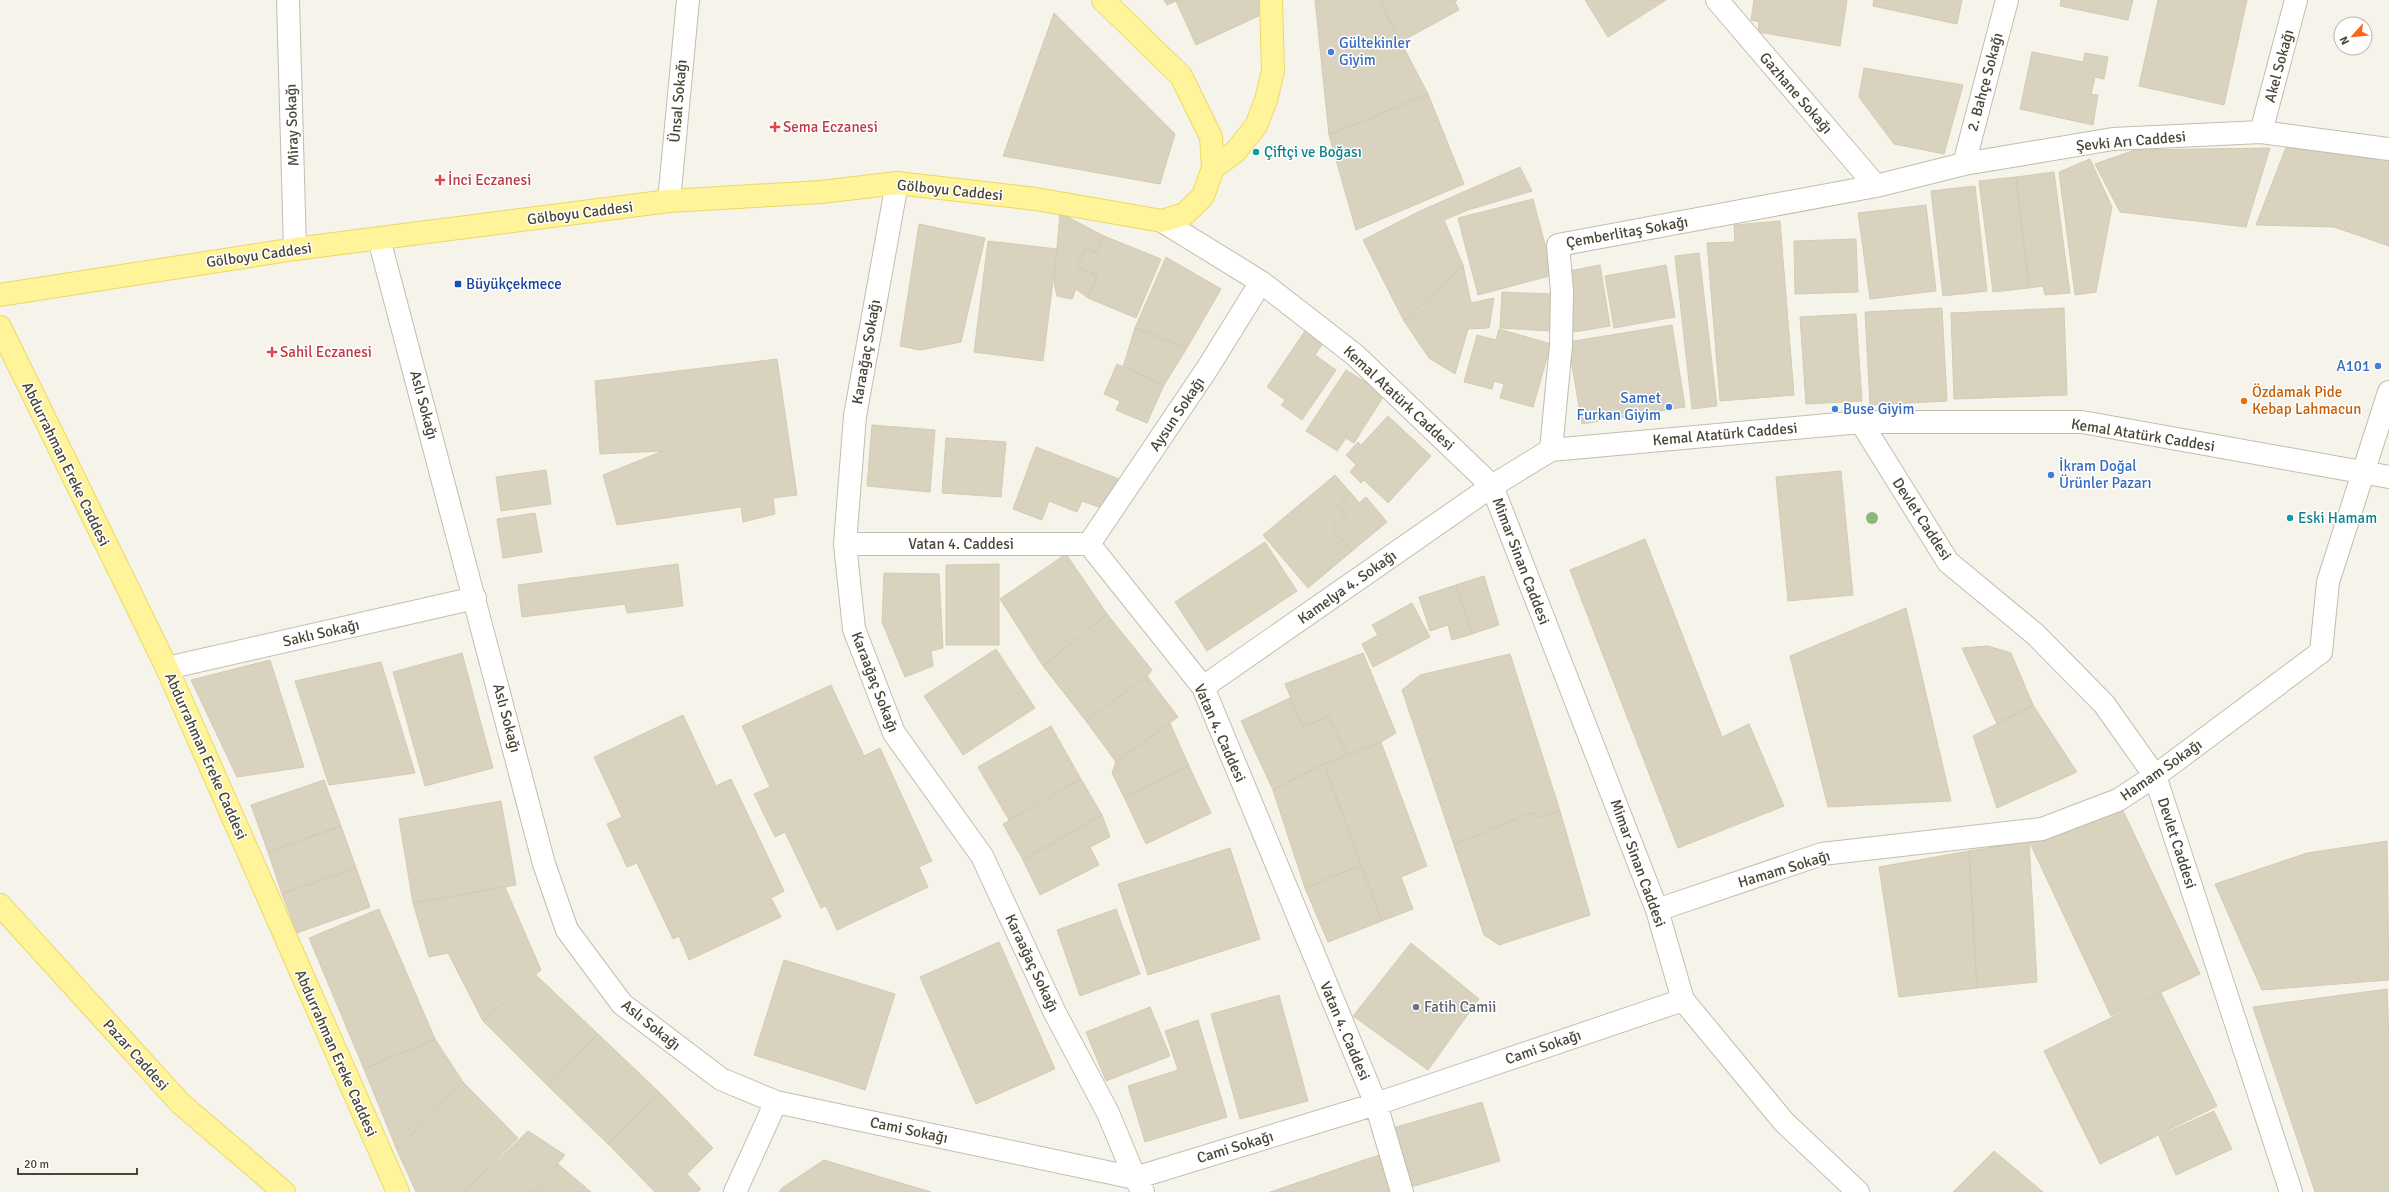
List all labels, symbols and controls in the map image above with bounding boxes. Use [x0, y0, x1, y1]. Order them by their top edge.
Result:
north arrow [2333, 16, 2373, 56]
street label: Akel Sokağı [2261, 28, 2297, 104]
street label: 2. Bahçe Sokağı [1963, 31, 2007, 133]
place label: Gültekinler Giyim [1339, 34, 1411, 69]
text: N [2337, 34, 2352, 47]
marker: Gültekinler Giyim [1326, 47, 1336, 57]
street label: Gazhane Sokağı [1756, 49, 1836, 137]
street label: Ünsal Sokağı [665, 59, 691, 143]
street label: Miray Sokağı [282, 83, 302, 167]
place label: Sema Eczanesi [783, 118, 878, 136]
marker: Sema Eczanesi [770, 122, 780, 132]
street label: Şevki Arı Caddesi [2075, 127, 2187, 155]
place label: Çiftçi ve Boğası [1264, 143, 1362, 161]
marker: Çiftçi ve Boğası [1251, 147, 1261, 157]
place label: İnci Eczanesi [448, 171, 531, 189]
marker: İnci Eczanesi [435, 175, 445, 185]
street label: Gölboyu Caddesi [896, 175, 1004, 205]
street label: Gölboyu Caddesi [526, 198, 634, 228]
street label: Çemberlitaş Sokağı [1565, 212, 1689, 252]
street label: Gölboyu Caddesi [205, 239, 313, 271]
place label: Büyükçekmece [466, 275, 562, 293]
marker: Büyükçekmece [453, 279, 463, 289]
street label: Karaağaç Sokağı [848, 298, 884, 406]
street label: Kemal Atatürk Caddesi [1340, 342, 1458, 454]
place label: Sahil Eczanesi [280, 343, 372, 361]
marker: Sahil Eczanesi [267, 347, 277, 357]
place label: A101 [2337, 357, 2370, 375]
marker: A101 [2373, 361, 2383, 371]
street label: Aslı Sokağı [406, 369, 442, 441]
street label: Aysun Sokağı [1146, 374, 1208, 454]
street label: Abdurrahman Ereke Caddesi [18, 379, 114, 549]
place label: Özdamak Pide Kebap Lahmacun [2252, 383, 2361, 418]
place label: Samet Furkan Giyim [1576, 389, 1661, 424]
marker: Özdamak Pide Kebap Lahmacun [2239, 396, 2249, 406]
place label: Buse Giyim [1843, 400, 1914, 418]
marker: Samet Furkan Giyim [1664, 402, 1674, 412]
marker: Buse Giyim [1830, 404, 1840, 414]
street label: Kemal Atatürk Caddesi [2070, 415, 2216, 455]
street label: Kemal Atatürk Caddesi [1652, 419, 1798, 449]
place label: İkram Doğal Ürünler Pazarı [2059, 457, 2151, 492]
marker: İkram Doğal Ürünler Pazarı [2046, 470, 2056, 480]
street label: Devlet Caddesi [1889, 474, 1955, 564]
street label: Mimar Sinan Caddesi [1488, 495, 1554, 627]
place label: Eski Hamam [2298, 509, 2377, 527]
marker: Eski Hamam [2285, 513, 2295, 523]
street label: Vatan 4. Caddesi [908, 535, 1014, 553]
street label: Kamelya 4. Sokağı [1294, 546, 1400, 628]
street label: Saklı Sokağı [281, 615, 361, 651]
street label: Karaağaç Sokağı [848, 629, 902, 735]
street label: Abdurrahman Ereke Caddesi [161, 670, 251, 842]
street label: Vatan 4. Caddesi [1190, 681, 1250, 785]
street label: Aslı Sokağı [489, 682, 525, 754]
street label: Hamam Sokağı [2117, 735, 2205, 805]
street label: Devlet Caddesi [2154, 795, 2200, 891]
street label: Mimar Sinan Caddesi [1606, 797, 1670, 929]
street label: Hamam Sokağı [1736, 846, 1832, 892]
street label: Karaağaç Sokağı [1001, 911, 1063, 1015]
street label: Abdurrahman Ereke Caddesi [291, 967, 381, 1139]
street label: Vatan 4. Caddesi [1316, 979, 1374, 1083]
street label: Aslı Sokağı [618, 996, 684, 1054]
place label: Fatih Camii [1424, 998, 1496, 1016]
marker: Fatih Camii [1411, 1002, 1421, 1012]
street label: Pazar Caddesi [99, 1016, 173, 1094]
street label: Cami Sokağı [1503, 1026, 1583, 1068]
street label: Cami Sokağı [868, 1113, 950, 1147]
street label: Cami Sokağı [1195, 1127, 1275, 1167]
scale bar [18, 1150, 137, 1176]
text: 20 m [24, 1157, 49, 1172]

